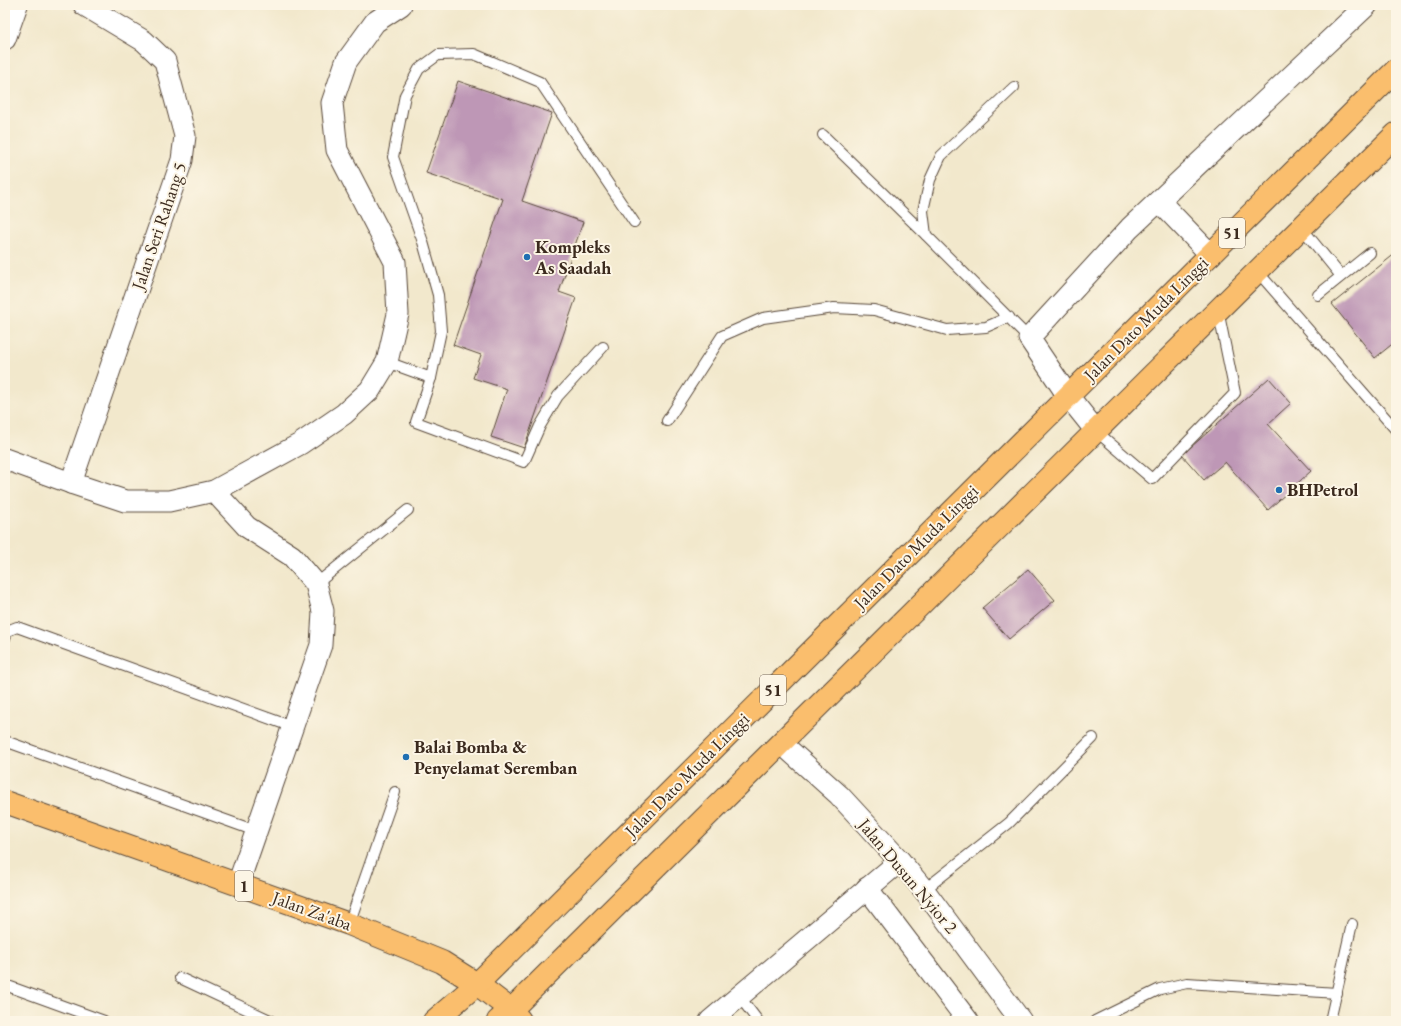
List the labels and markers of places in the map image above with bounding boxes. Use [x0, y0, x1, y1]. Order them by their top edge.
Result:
place label: Kompleks As Saadah [534, 235, 611, 279]
marker: Kompleks As Saadah [522, 252, 532, 262]
place label: BHPetrol [1287, 478, 1358, 501]
marker: BHPetrol [1274, 485, 1284, 495]
place label: Balai Bomba & Penyelamat Seremban [414, 735, 577, 779]
marker: Balai Bomba & Penyelamat Seremban [401, 752, 411, 762]

